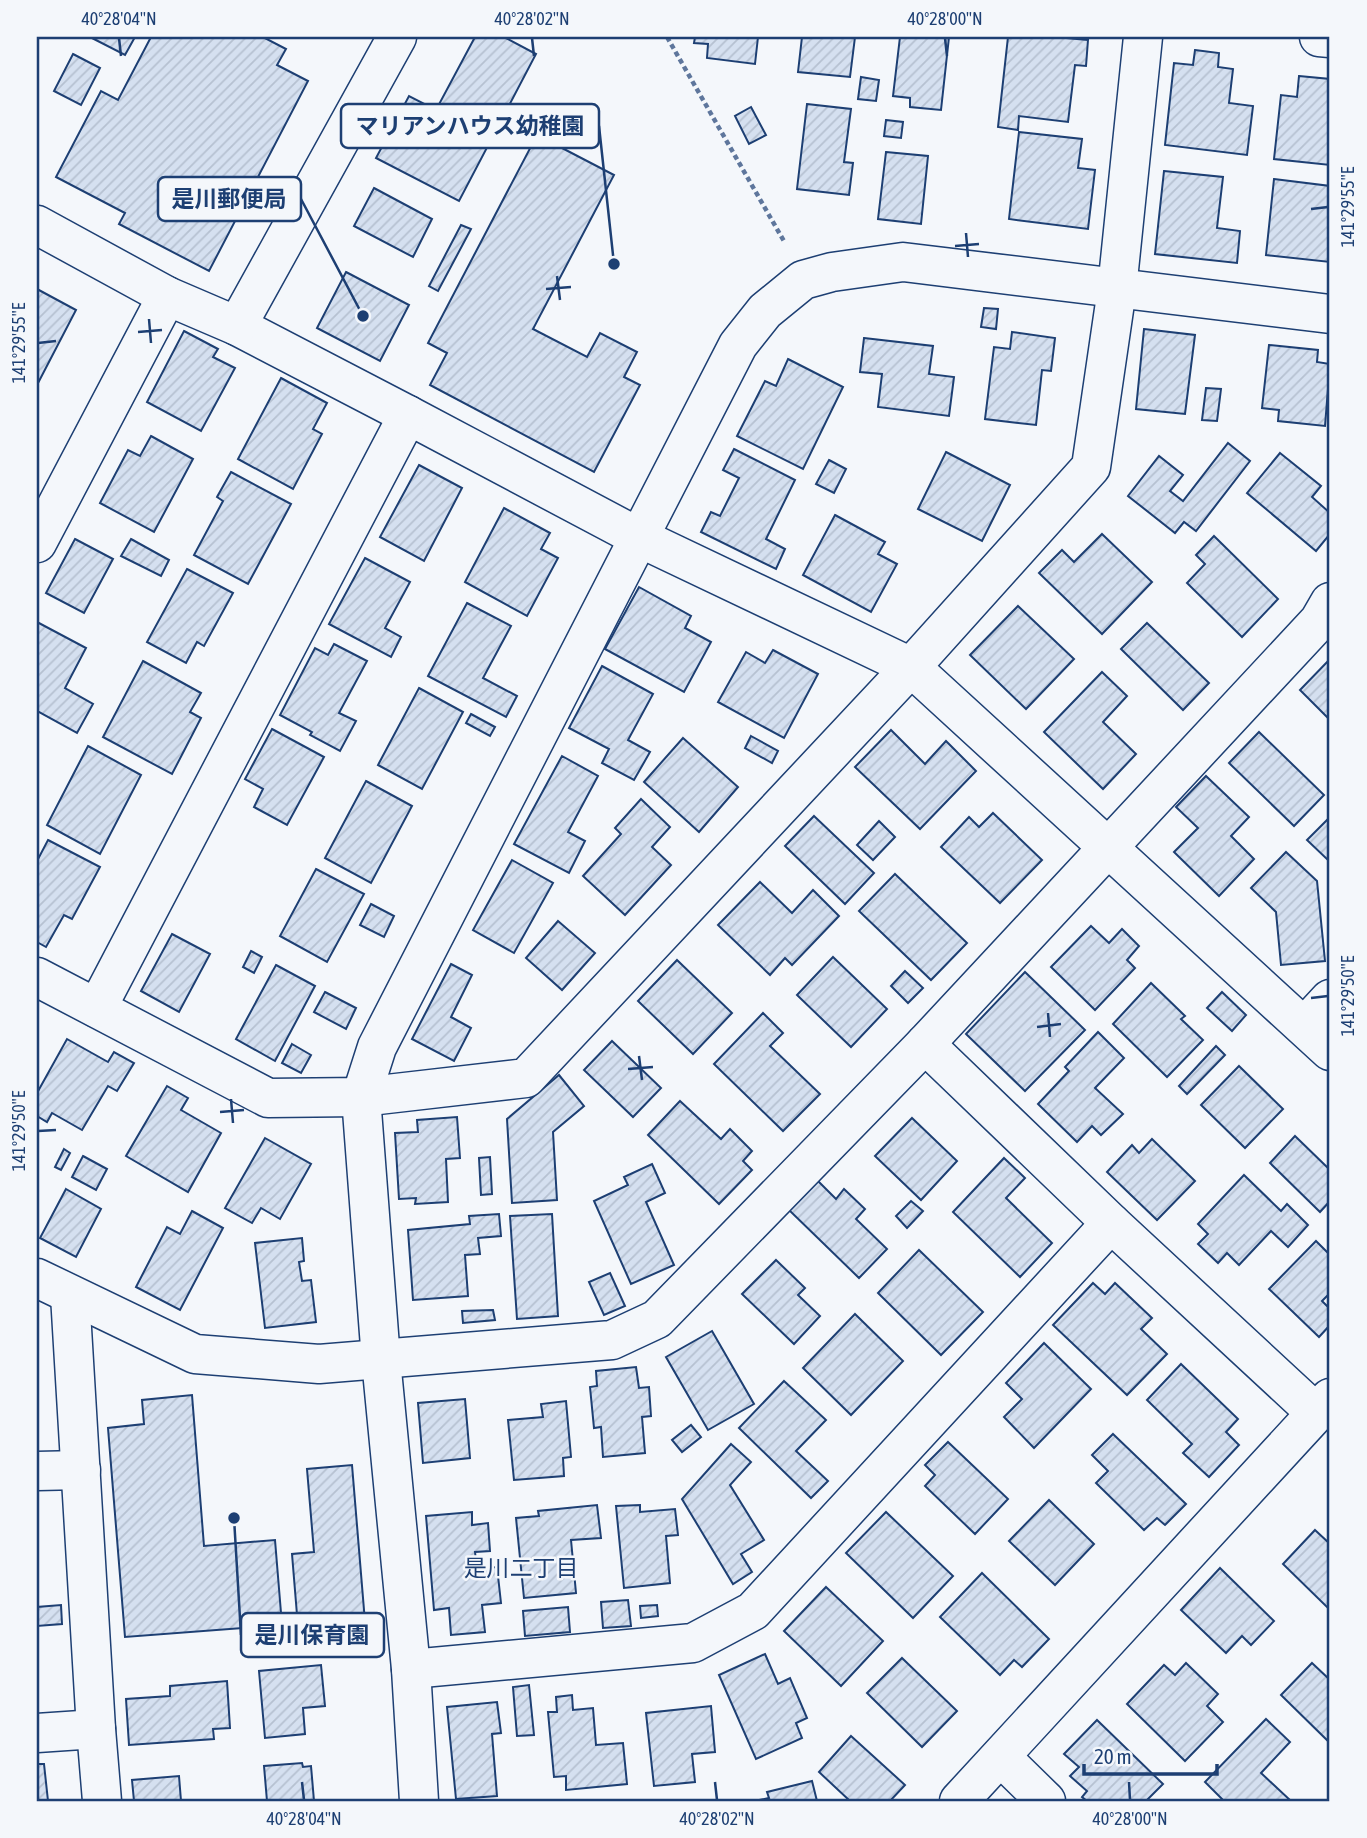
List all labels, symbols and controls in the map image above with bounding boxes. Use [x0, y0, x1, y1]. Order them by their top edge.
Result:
text: 40°28'04"N [81, 8, 157, 29]
text: 40°28'02"N [494, 8, 570, 29]
text: 40°28'00"N [907, 8, 983, 29]
callout: マリアンハウス幼稚園 [341, 104, 599, 148]
text: マリアンハウス幼稚園 [355, 113, 585, 139]
text: 141°29'55"E [1337, 166, 1358, 247]
callout: 是川郵便局 [158, 177, 301, 221]
text: 是川郵便局 [172, 186, 287, 212]
text: 141°29'55"E [8, 302, 29, 383]
text: 141°29'50"E [1337, 955, 1358, 1036]
text: 141°29'50"E [8, 1090, 29, 1171]
district label: 是川二丁目 [464, 1555, 579, 1581]
callout: 是川保育園 [241, 1613, 384, 1657]
text: 是川保育園 [255, 1622, 370, 1648]
scale bar [1084, 1733, 1216, 1777]
text: 20 m [1094, 1744, 1132, 1768]
text: 40°28'04"N [266, 1808, 342, 1829]
text: 40°28'02"N [679, 1808, 755, 1829]
text: 40°28'00"N [1092, 1808, 1168, 1829]

